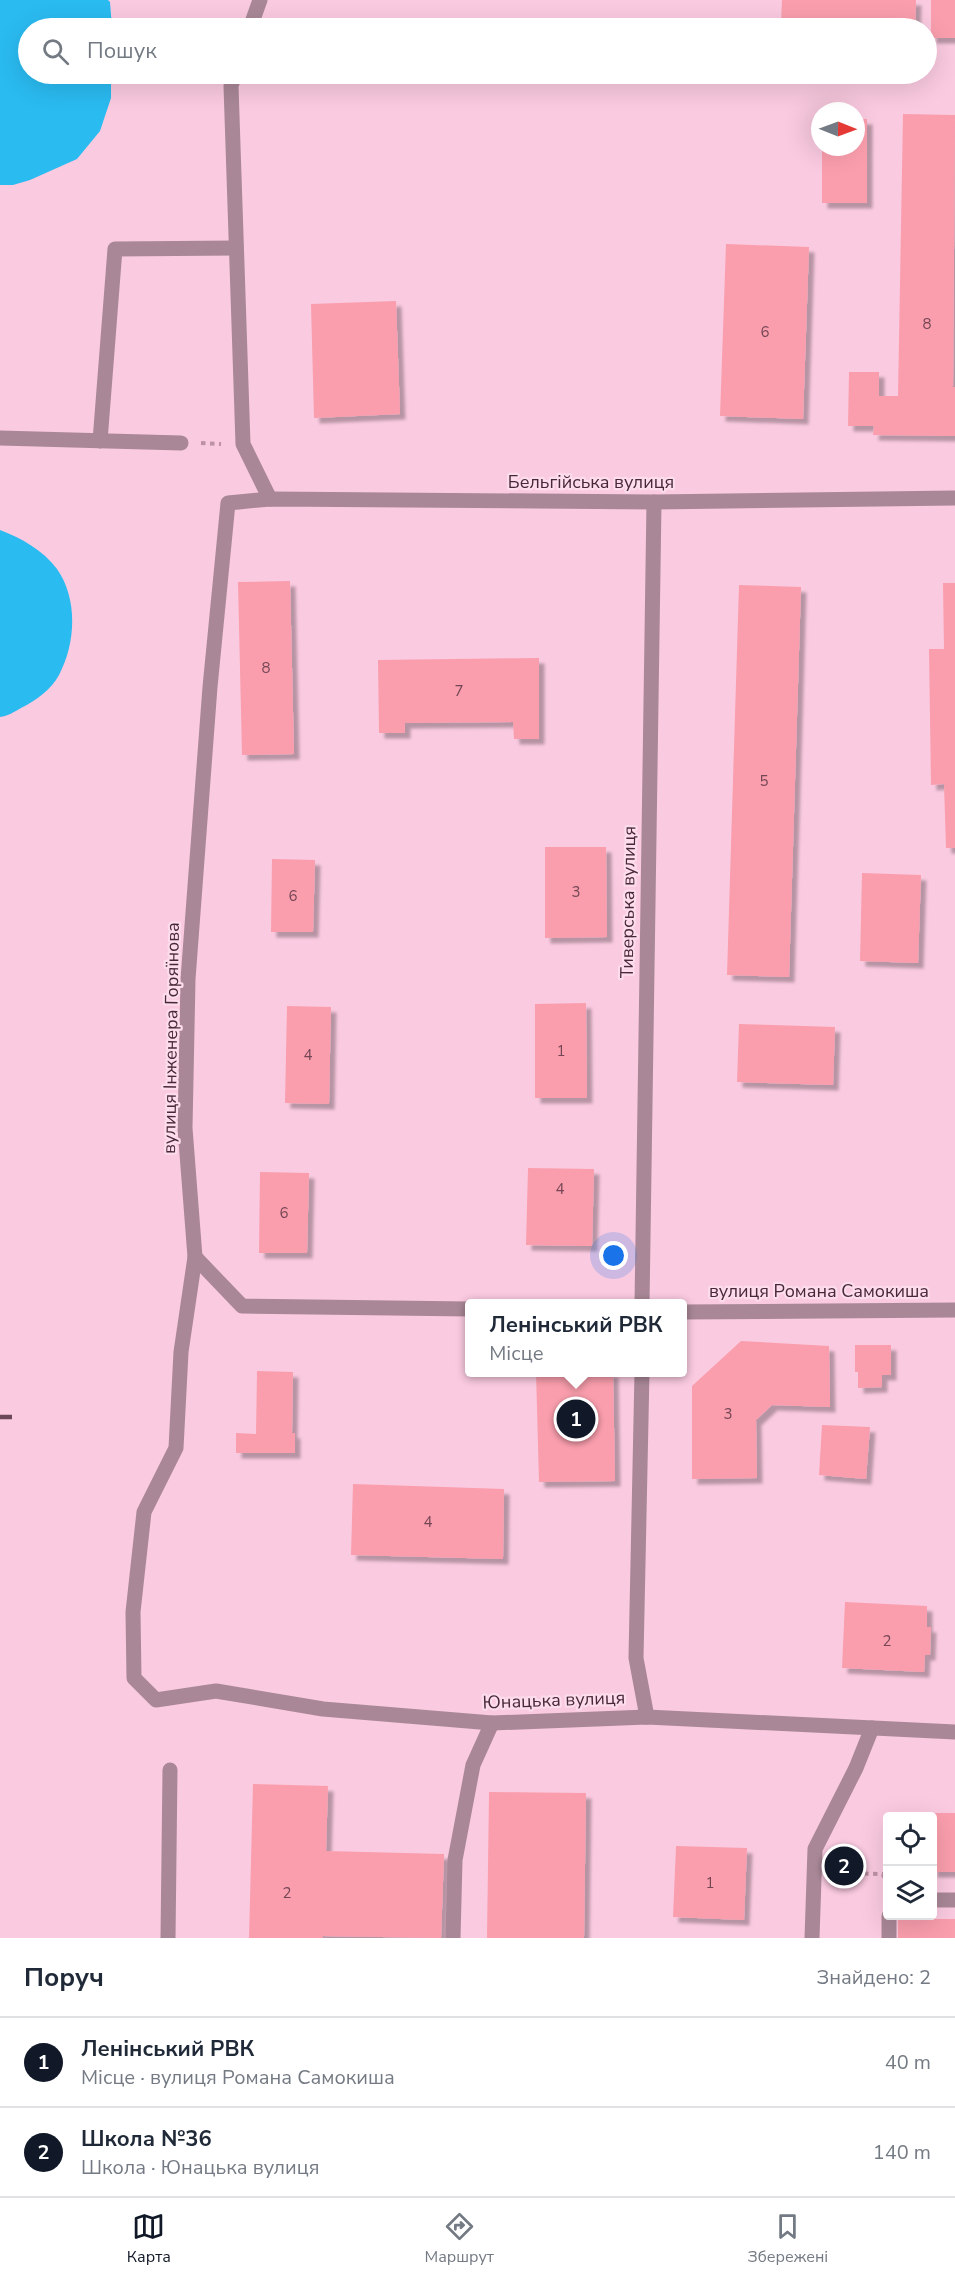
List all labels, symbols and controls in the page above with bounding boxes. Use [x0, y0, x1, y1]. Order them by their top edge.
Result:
search box [18, 18, 937, 84]
icon: search [39, 35, 72, 68]
text: Пошук [87, 36, 157, 66]
north arrow [811, 102, 865, 156]
house number: 8 [922, 314, 932, 334]
house number: 6 [760, 322, 770, 342]
street label: Бельгійська вулиця [508, 470, 674, 494]
house number: 8 [261, 658, 271, 678]
house number: 7 [454, 681, 464, 701]
house number: 5 [759, 771, 769, 791]
street label: Тиверська вулиця [615, 826, 641, 978]
house number: 3 [571, 882, 581, 902]
house number: 6 [288, 886, 298, 906]
street label: вулиця Інженера Горяїнова [157, 922, 185, 1154]
house number: 1 [556, 1041, 566, 1061]
house number: 4 [303, 1045, 313, 1065]
house number: 4 [555, 1179, 565, 1199]
house number: 6 [279, 1203, 289, 1223]
your location [599, 1241, 628, 1270]
street label: вулиця Романа Самокиша [709, 1279, 929, 1303]
popup [465, 1299, 687, 1377]
text: Ленінський РВК [489, 1310, 663, 1340]
text: Місце [489, 1340, 543, 1367]
pin: 1 [556, 1396, 596, 1442]
house number: 3 [723, 1404, 733, 1424]
house number: 4 [423, 1512, 433, 1532]
house number: 2 [882, 1631, 892, 1651]
street label: Юнацька вулиця [482, 1686, 626, 1714]
map controls [883, 1812, 937, 1920]
button: locate [883, 1812, 937, 1866]
pin: 2 [824, 1844, 864, 1888]
button: layers [883, 1866, 937, 1920]
house number: 1 [705, 1873, 715, 1893]
house number: 2 [282, 1883, 292, 1903]
text: Поруч [24, 1960, 104, 1995]
text: Знайдено: 2 [817, 1964, 931, 1991]
text: Ленінський РВК [81, 2034, 254, 2064]
text: 1 [38, 2049, 50, 2076]
text: 40 m [885, 2049, 931, 2076]
text: Місце · вулиця Романа Самокиша [81, 2064, 395, 2091]
text: Школа №36 [81, 2124, 212, 2154]
text: 2 [38, 2139, 50, 2166]
text: 140 m [873, 2139, 931, 2166]
text: Школа · Юнацька вулиця [81, 2154, 319, 2181]
tab: Карта [127, 2210, 171, 2268]
tab: Маршрут [424, 2210, 494, 2268]
tab: Збережені [748, 2210, 828, 2268]

